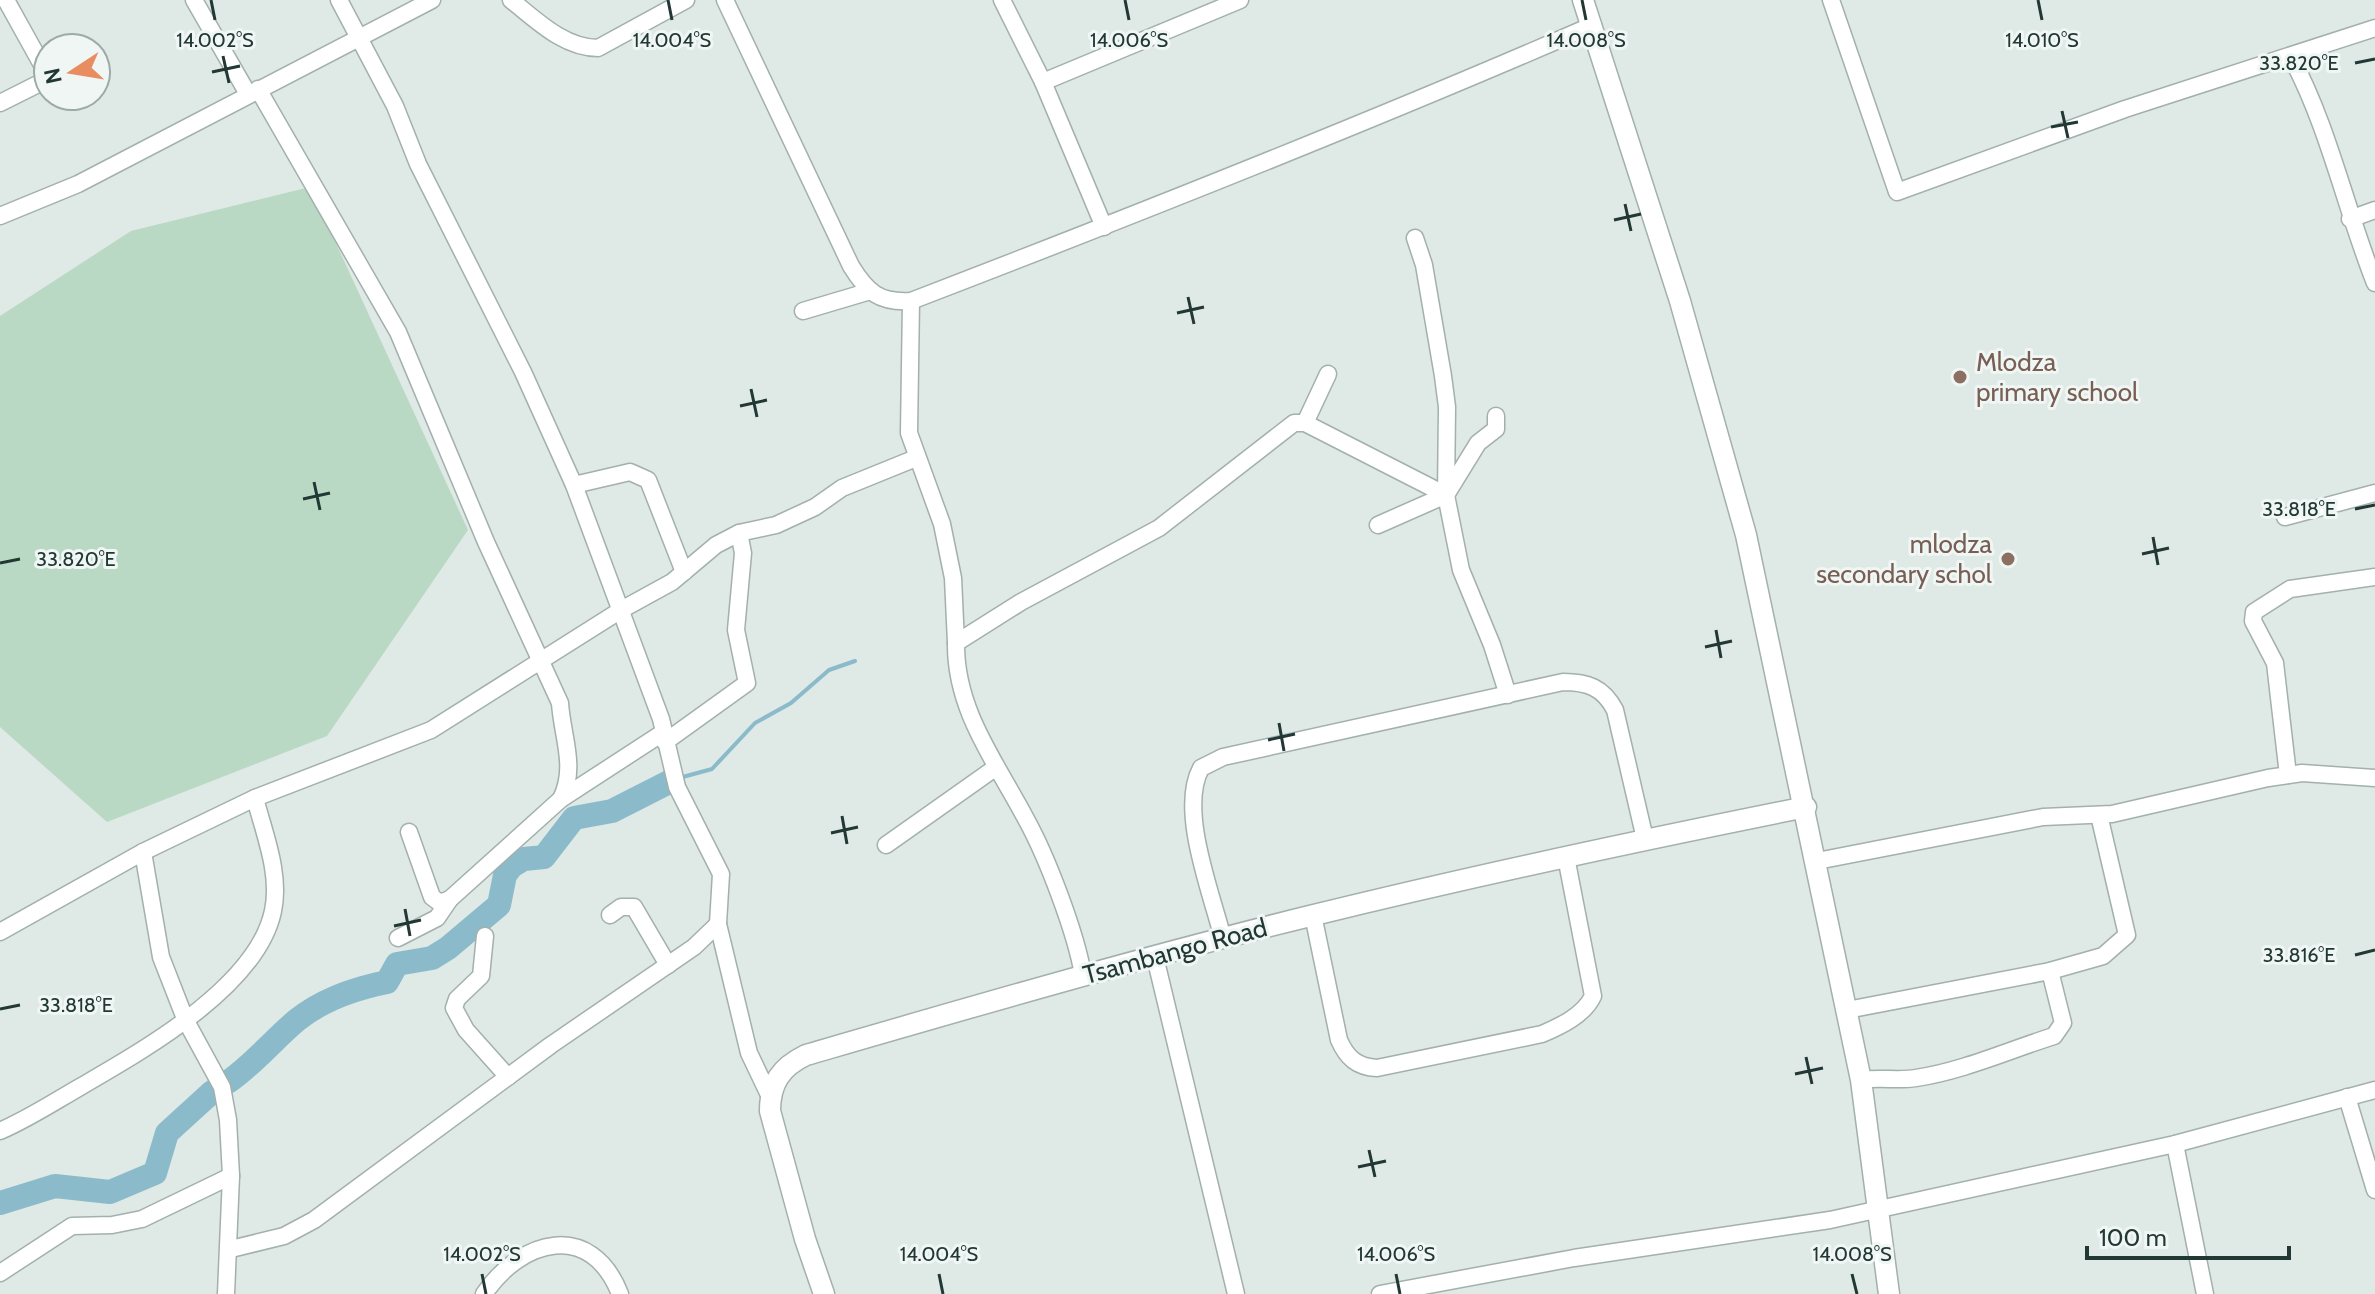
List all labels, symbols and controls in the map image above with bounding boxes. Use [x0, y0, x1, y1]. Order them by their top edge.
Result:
text: 14.002°S [176, 28, 254, 52]
text: 14.004°S [633, 28, 711, 52]
text: 14.006°S [1090, 28, 1168, 52]
text: 14.008°S [1546, 28, 1626, 52]
text: 14.010°S [2005, 28, 2079, 52]
north arrow [32, 32, 112, 112]
text: 33.820°E [2259, 51, 2339, 75]
text: N [38, 66, 68, 86]
place label: Mlodza primary school [1976, 346, 2138, 408]
marker: Mlodza primary school [1951, 368, 1969, 386]
text: 33.818°E [2262, 497, 2336, 521]
place label: mlodza secondary schol [1816, 528, 1993, 590]
text: 33.820°E [36, 547, 116, 571]
marker: mlodza secondary schol [1999, 550, 2017, 568]
street label: Tsambango Road [1079, 911, 1271, 991]
text: 33.816°E [2263, 943, 2335, 967]
text: 33.818°E [39, 993, 113, 1017]
scale bar [2087, 1210, 2289, 1260]
text: 100 m [2099, 1223, 2167, 1252]
text: 14.002°S [443, 1242, 521, 1266]
text: 14.004°S [900, 1242, 978, 1266]
text: 14.006°S [1357, 1242, 1435, 1266]
text: 14.008°S [1812, 1242, 1892, 1266]

